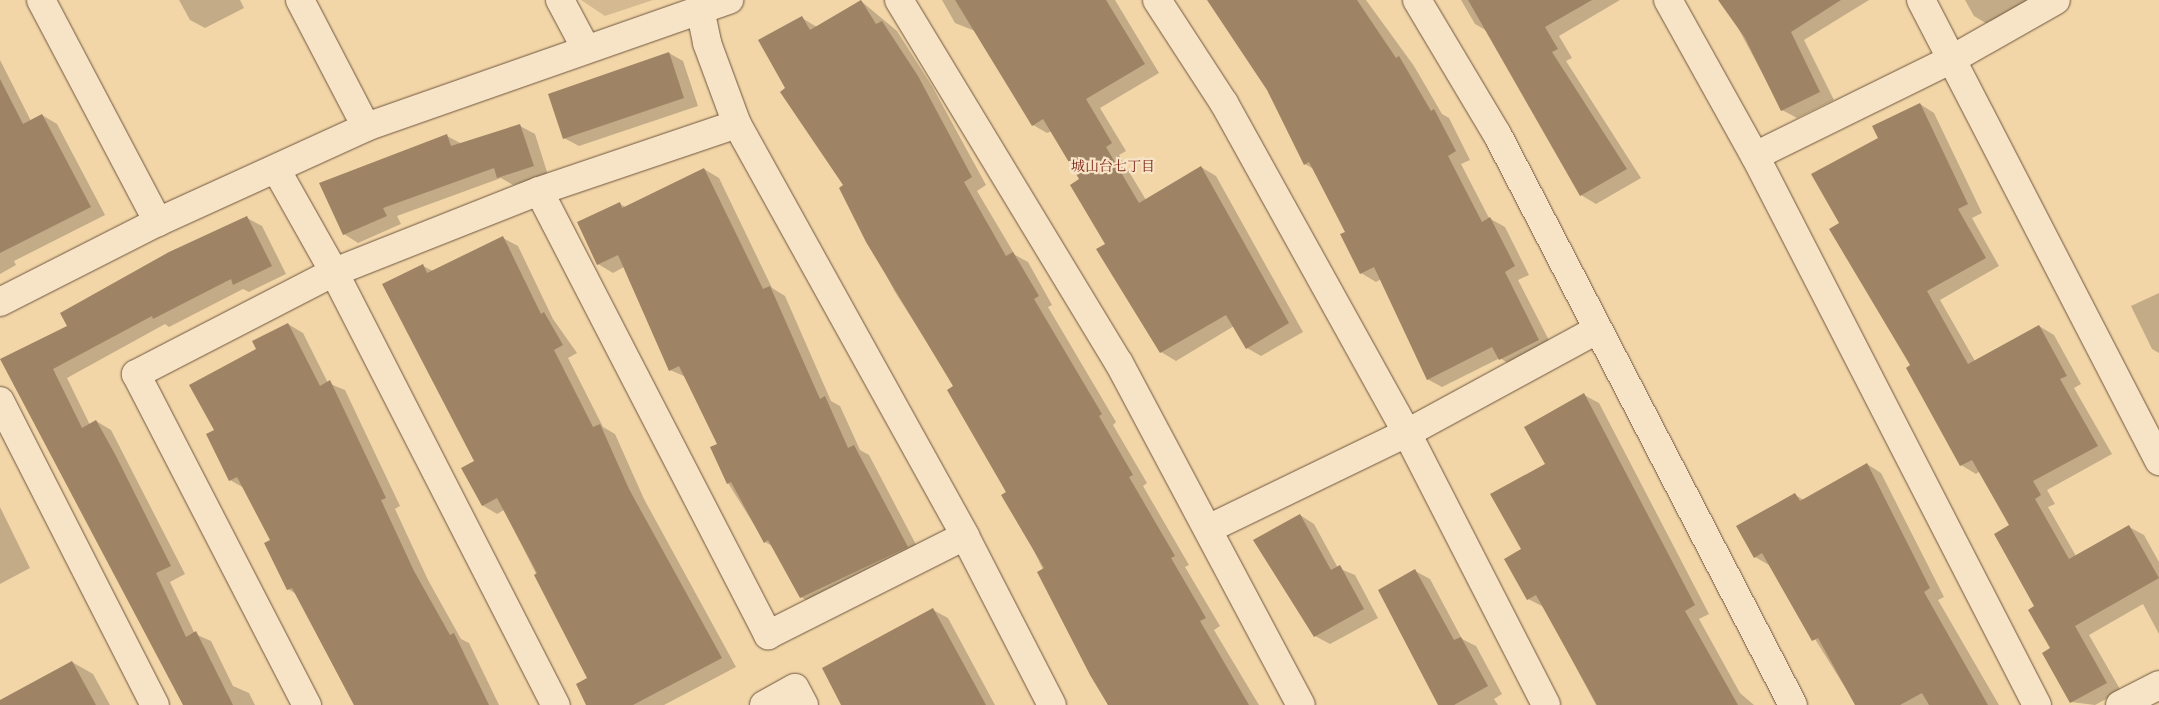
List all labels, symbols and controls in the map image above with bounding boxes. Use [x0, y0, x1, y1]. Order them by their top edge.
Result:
district label: 城山台七丁目 [1071, 158, 1155, 174]

